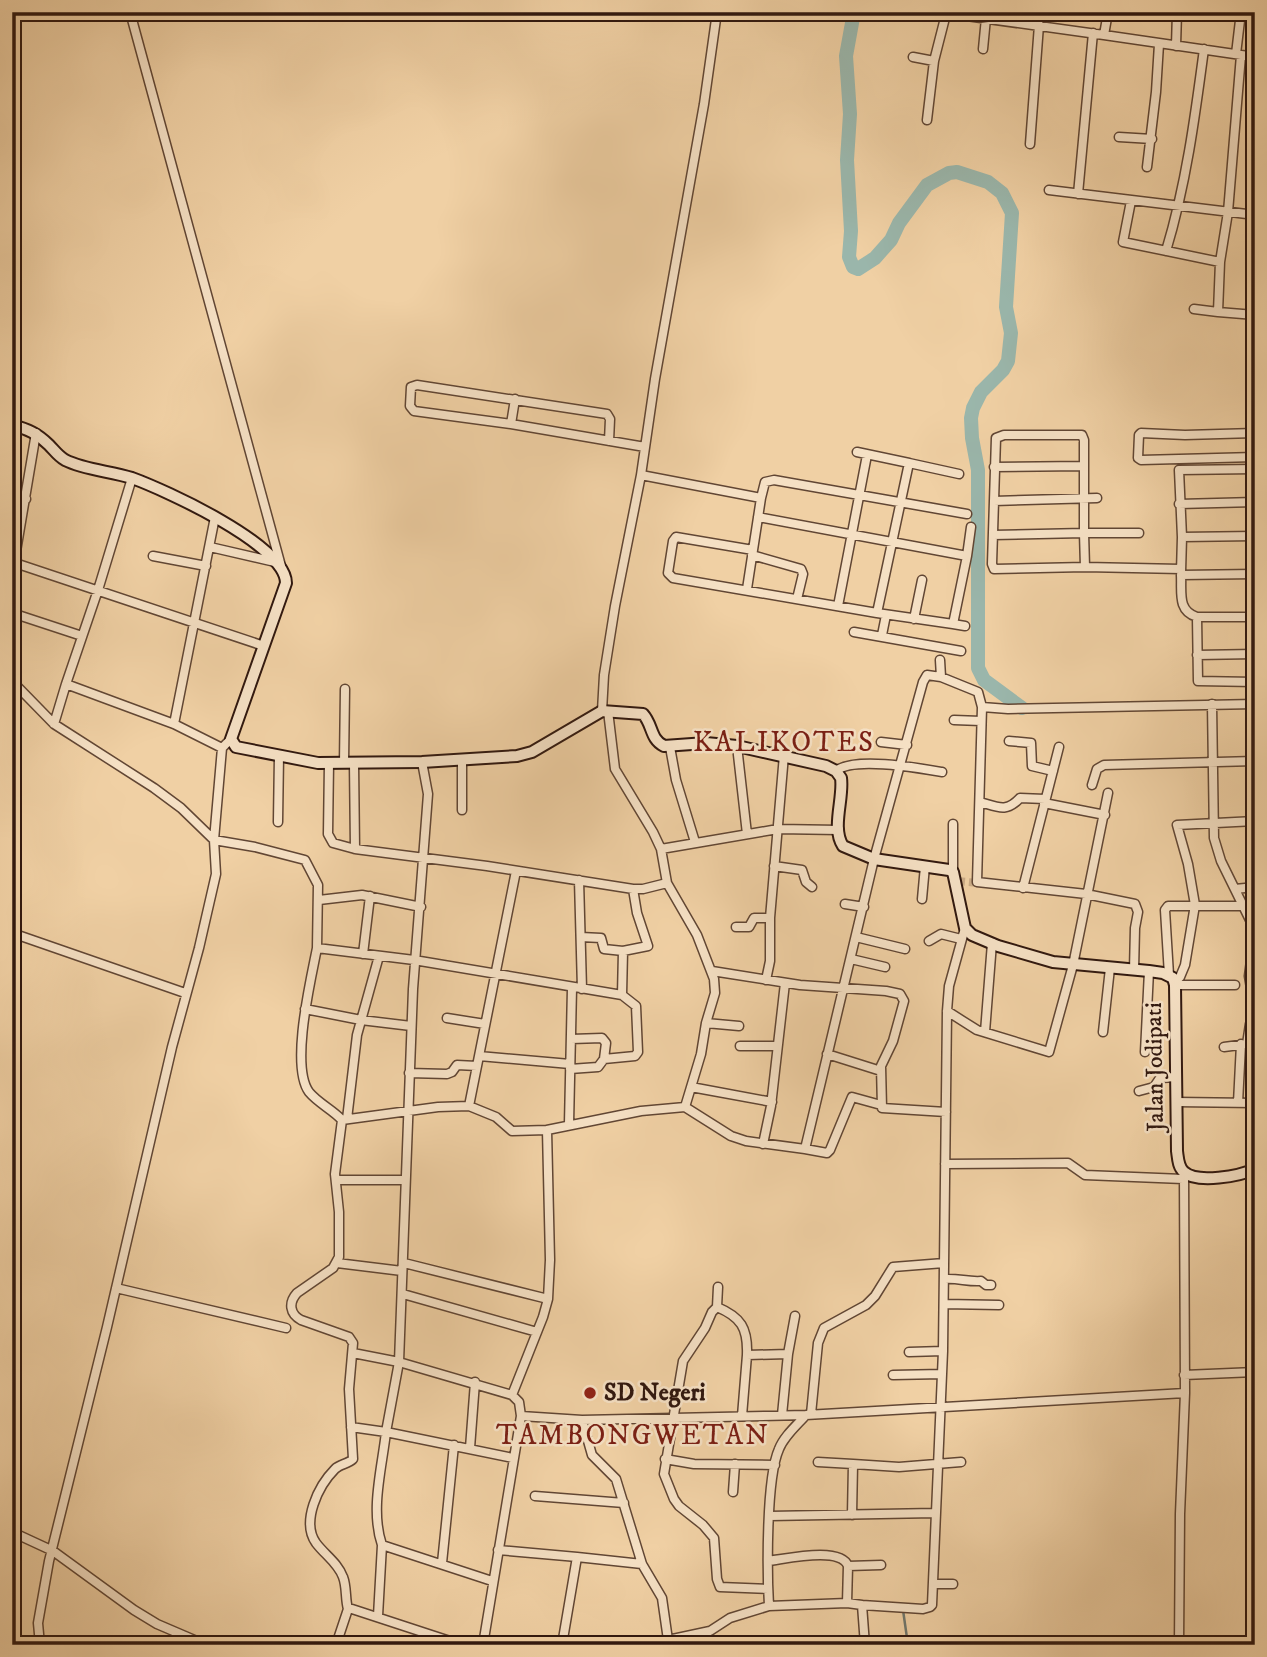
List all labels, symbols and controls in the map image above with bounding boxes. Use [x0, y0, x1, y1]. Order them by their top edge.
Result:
district label: KALIKOTES [693, 725, 875, 760]
street label: Jalan Jodipati [1139, 1002, 1171, 1134]
place label: SD Negeri [604, 1378, 706, 1408]
marker: SD Negeri [582, 1385, 598, 1401]
district label: TAMBONGWETAN [496, 1418, 770, 1453]

